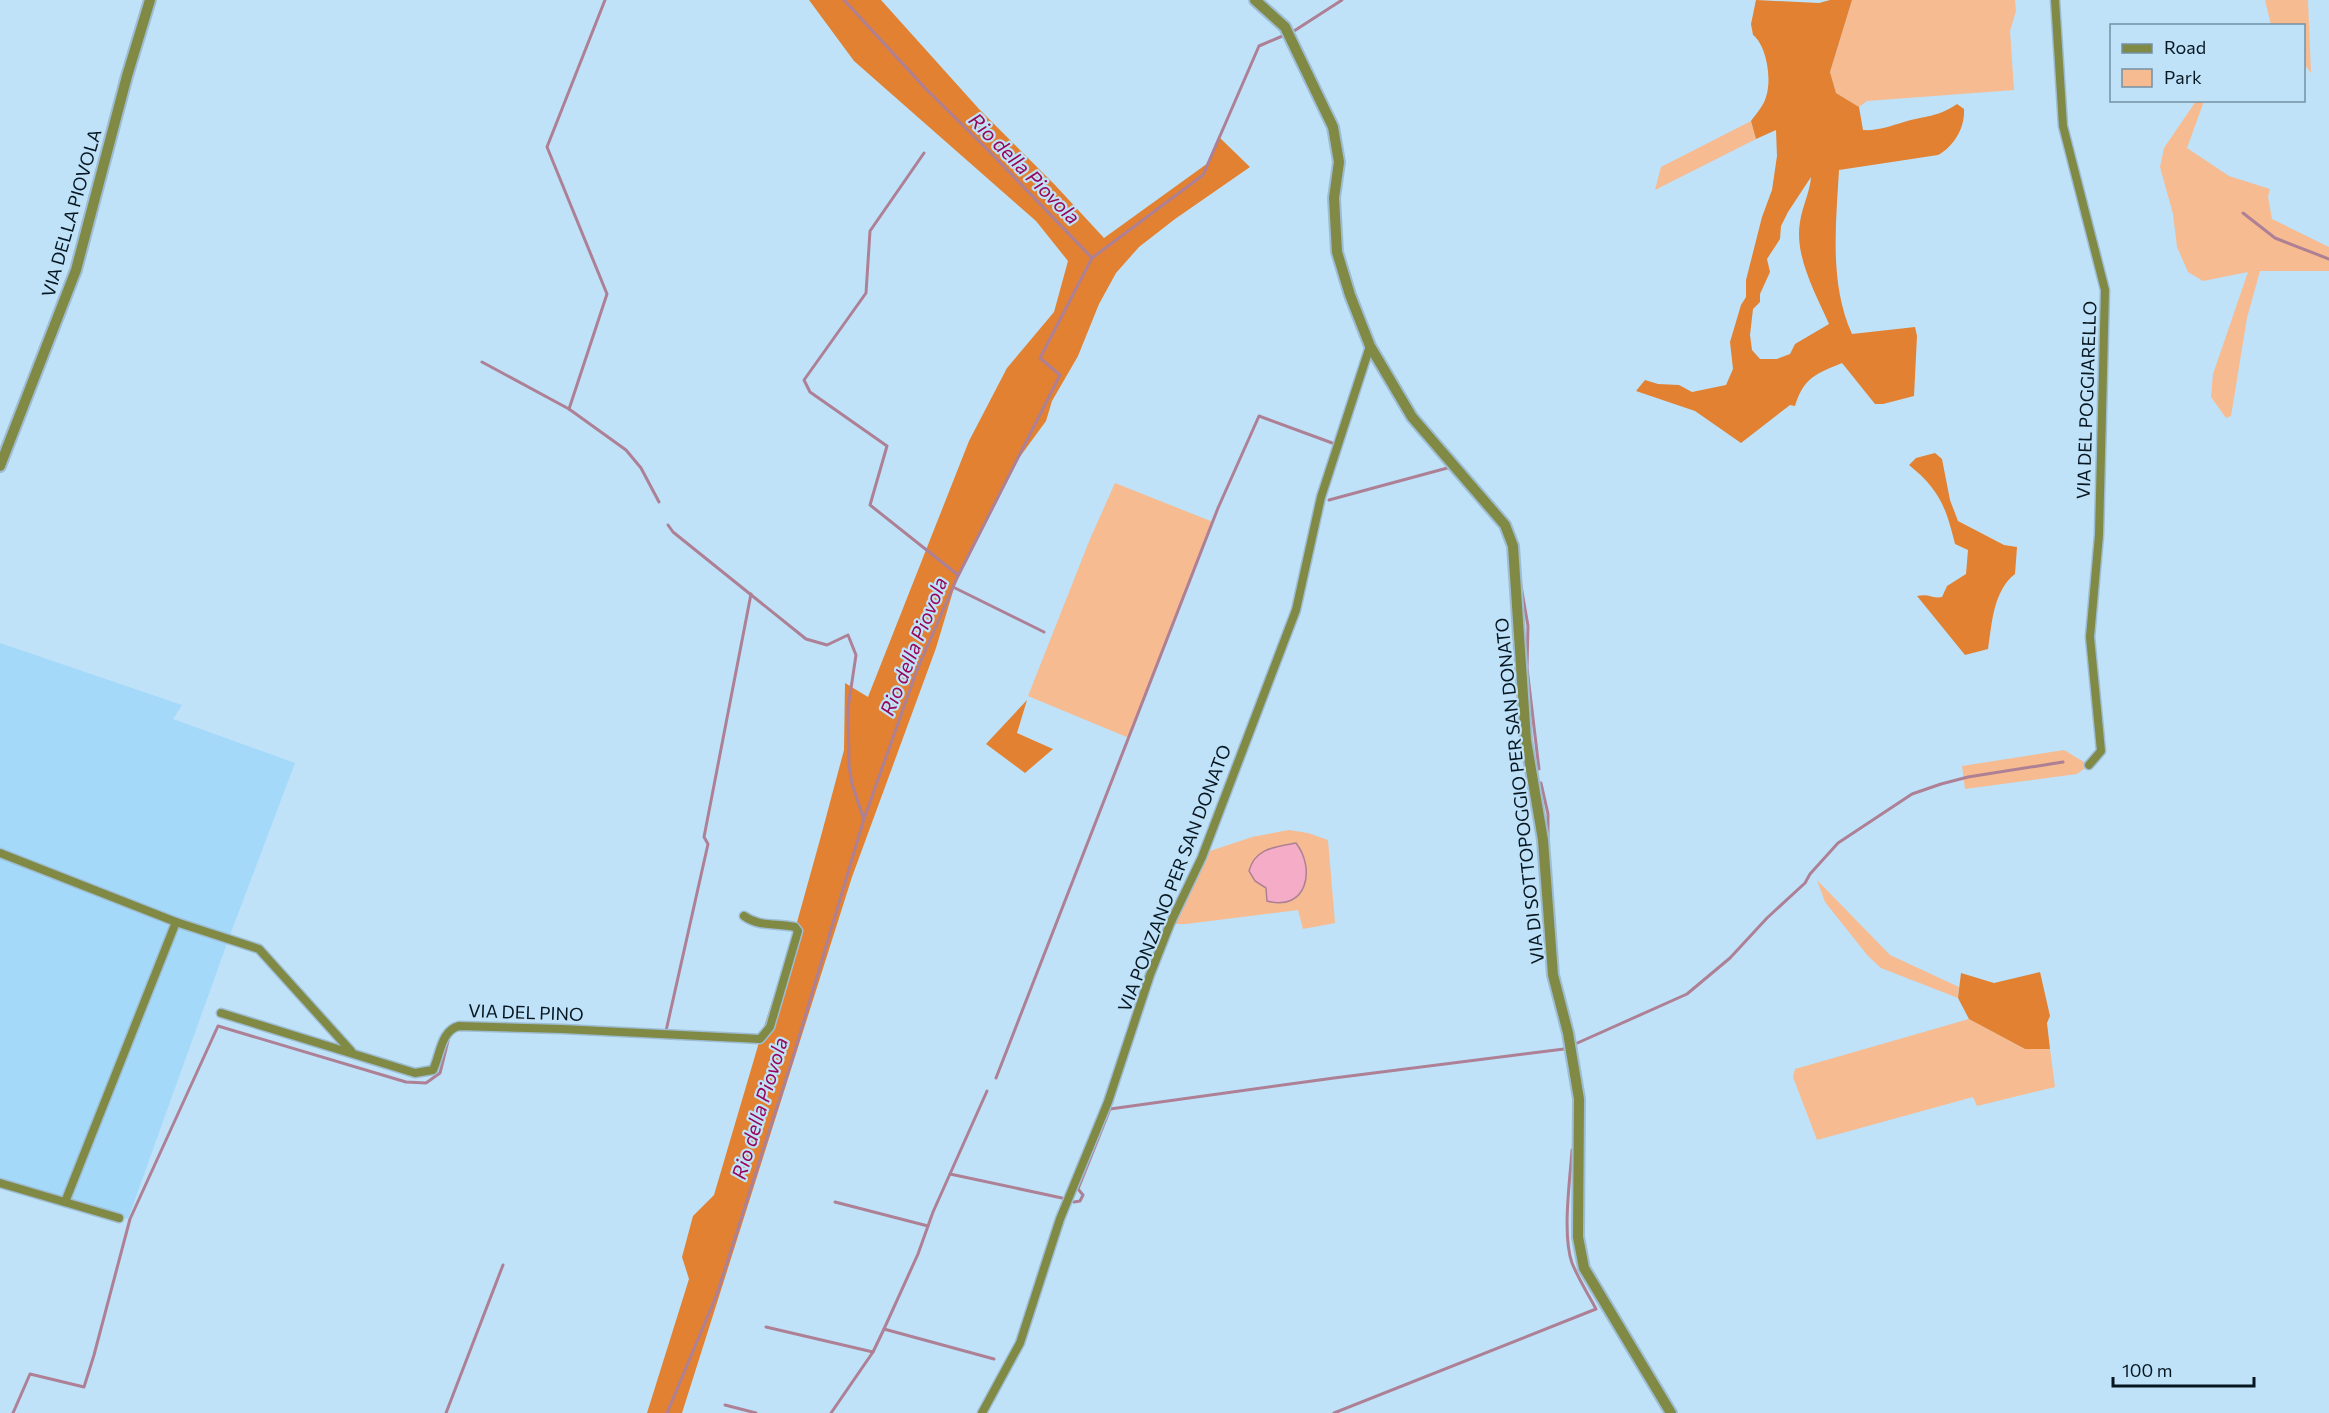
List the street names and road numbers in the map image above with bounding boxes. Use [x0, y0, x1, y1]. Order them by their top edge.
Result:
street label: VIA DELLA PIOVOLA [36, 126, 106, 300]
street label: VIA DEL POGGIARELLO [2072, 300, 2100, 500]
street label: VIA DI SOTTOPOGGIO PER SAN DONATO [1490, 617, 1548, 965]
street label: VIA PONZANO PER SAN DONATO [1113, 741, 1235, 1015]
street label: VIA DEL PINO [468, 999, 584, 1025]

